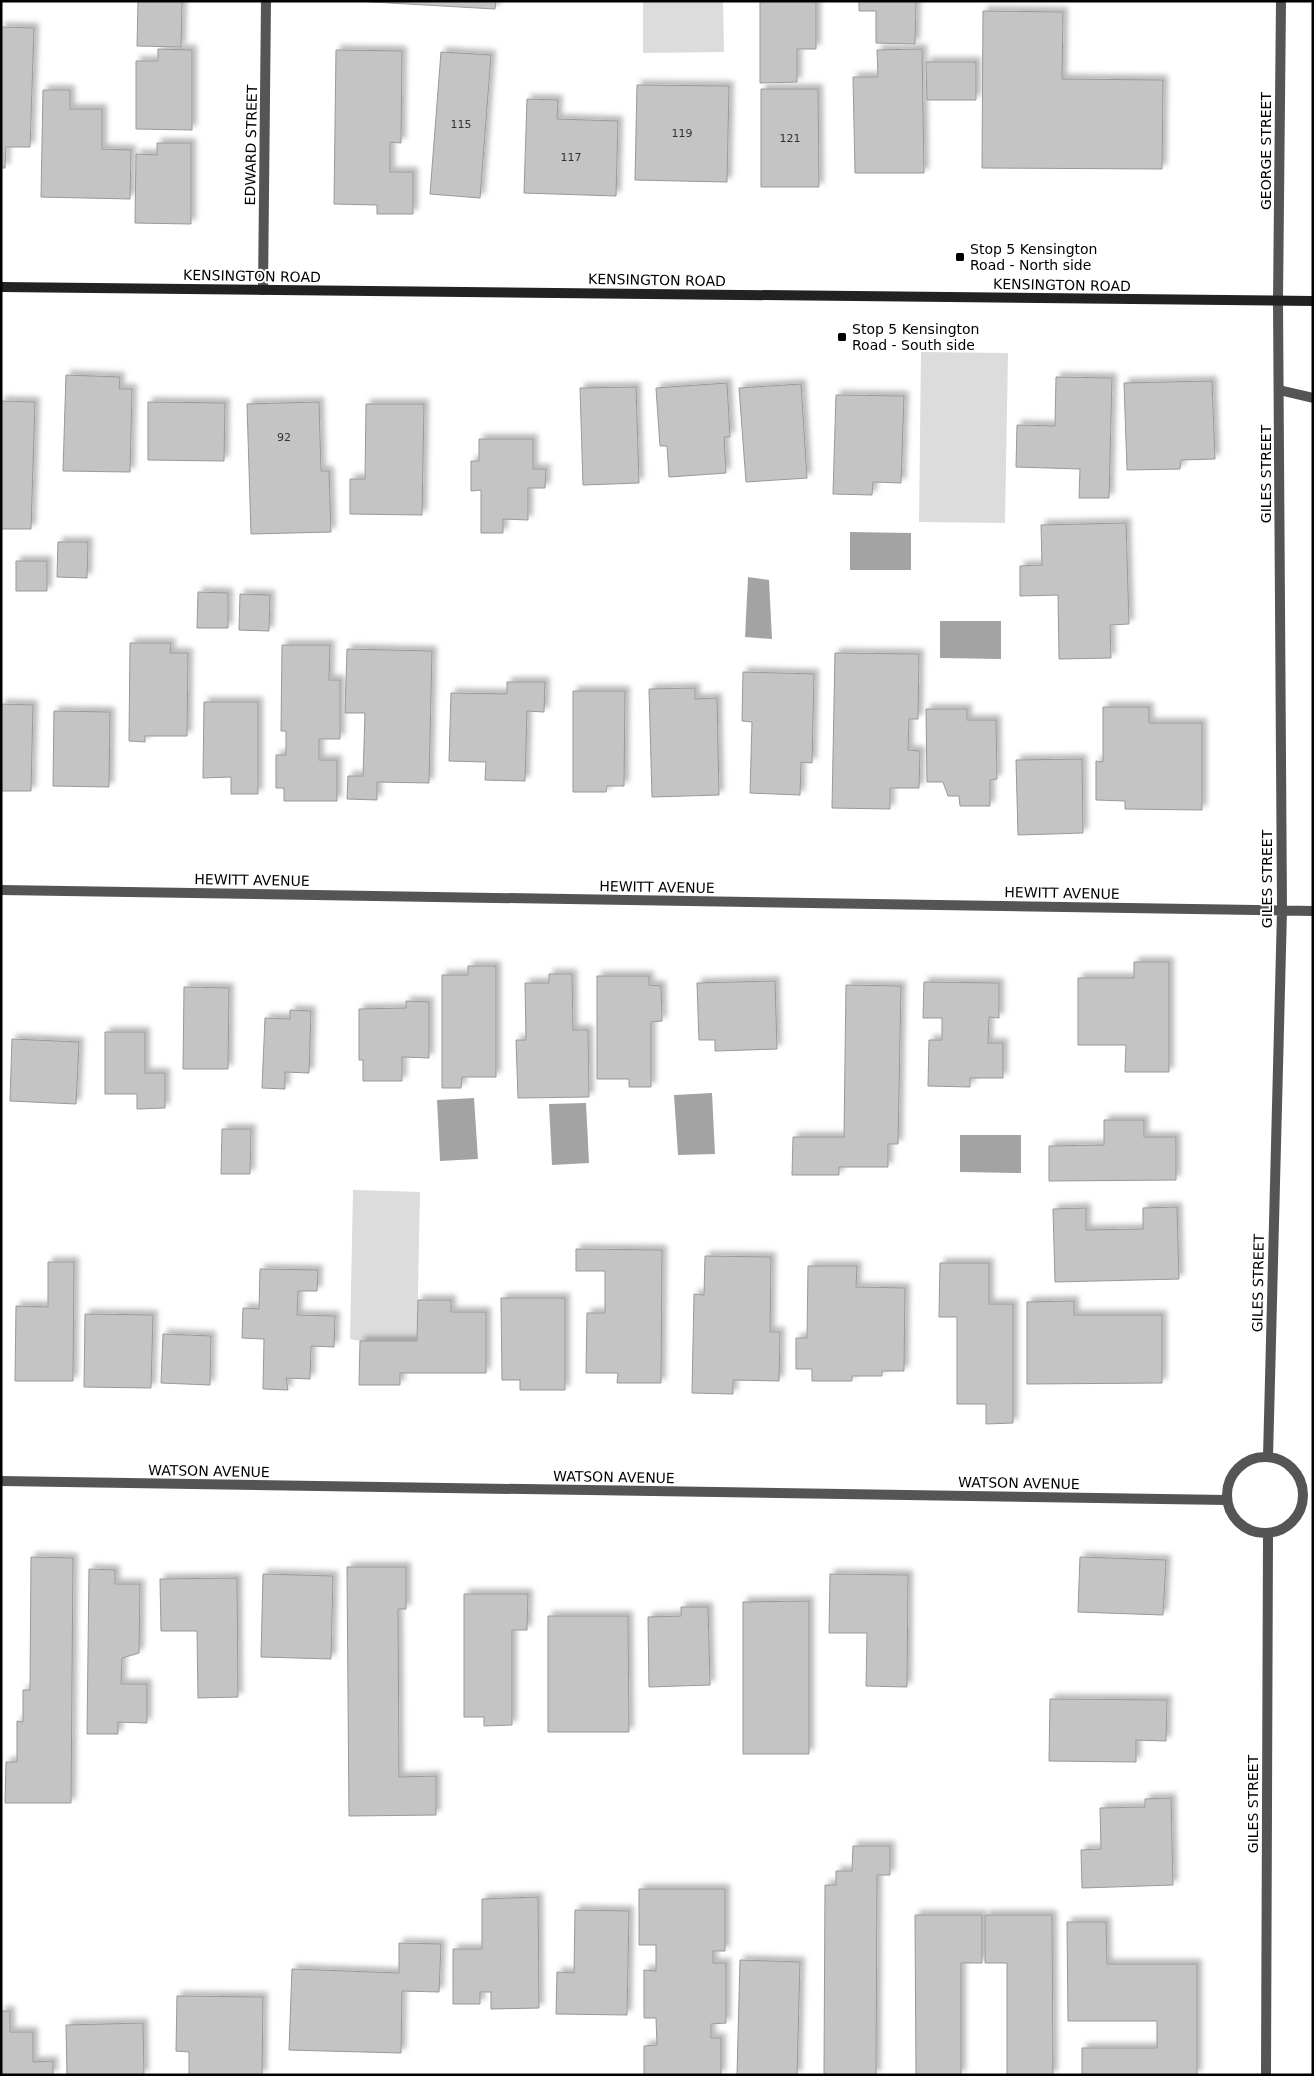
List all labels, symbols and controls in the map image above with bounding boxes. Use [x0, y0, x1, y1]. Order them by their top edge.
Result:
street label: EDWARD STREET [242, 84, 260, 205]
street label: GEORGE STREET [1258, 92, 1274, 210]
house number: 115 [451, 118, 472, 131]
house number: 119 [672, 127, 693, 140]
house number: 121 [780, 132, 801, 145]
house number: 117 [561, 151, 582, 164]
place label: Stop 5 Kensington Road - North side [970, 241, 1097, 273]
marker: Stop 5 Kensington Road - North side [954, 251, 966, 263]
street label: KENSINGTON ROAD [183, 267, 321, 285]
street label: KENSINGTON ROAD [588, 271, 726, 289]
street label: KENSINGTON ROAD [993, 276, 1131, 294]
place label: Stop 5 Kensington Road - South side [852, 321, 979, 353]
marker: Stop 5 Kensington Road - South side [836, 331, 848, 343]
street label: GILES STREET [1258, 424, 1274, 523]
house number: 92 [277, 431, 291, 444]
street label: GILES STREET [1259, 829, 1275, 928]
street label: HEWITT AVENUE [194, 871, 310, 889]
street label: HEWITT AVENUE [599, 878, 715, 896]
street label: HEWITT AVENUE [1004, 884, 1120, 902]
street label: GILES STREET [1249, 1233, 1267, 1332]
street label: WATSON AVENUE [148, 1462, 270, 1480]
street label: WATSON AVENUE [553, 1468, 675, 1486]
street label: WATSON AVENUE [958, 1474, 1080, 1492]
street label: GILES STREET [1245, 1754, 1261, 1853]

